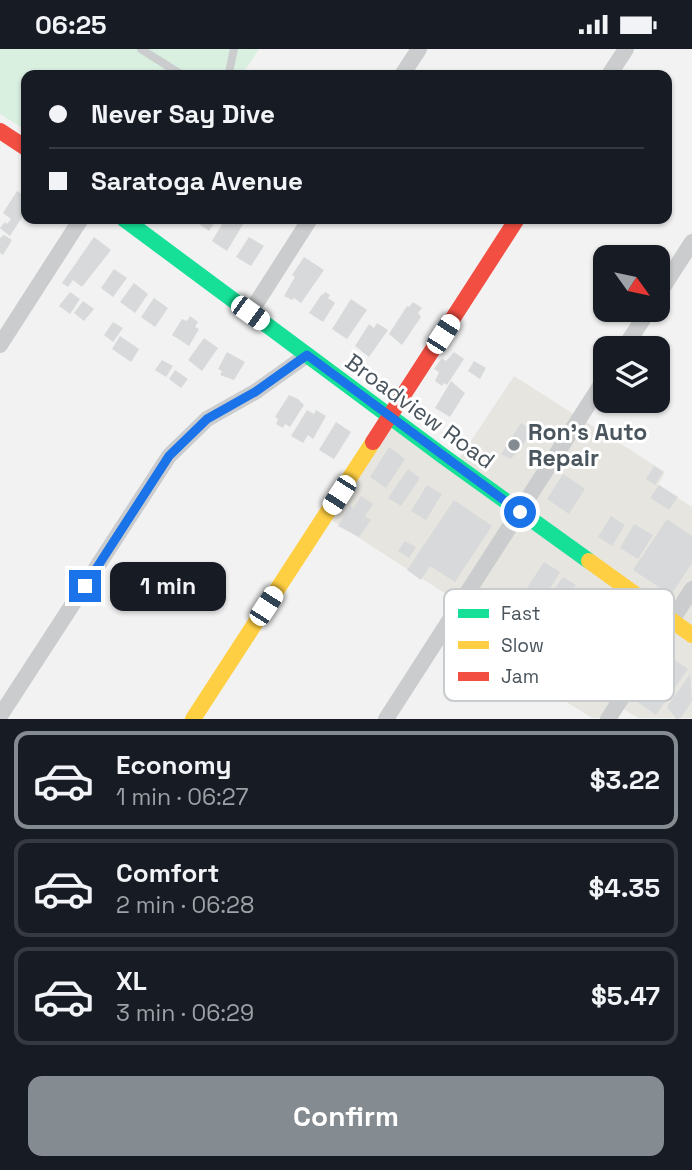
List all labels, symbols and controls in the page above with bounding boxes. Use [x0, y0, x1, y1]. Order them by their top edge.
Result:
text: 06:25 [35, 8, 107, 42]
text: Never Say Dive [91, 97, 275, 131]
text: Saratoga Avenue [91, 164, 303, 198]
north arrow [593, 245, 670, 322]
map controls [593, 245, 670, 413]
car [227, 292, 274, 334]
car [423, 311, 464, 357]
button: layers [593, 336, 670, 413]
street label: Broadview Road [339, 347, 501, 475]
place label: Ron's Auto Repair [528, 417, 647, 473]
marker: Ron's Auto Repair [506, 437, 522, 453]
car [319, 472, 360, 518]
route start [504, 496, 536, 528]
callout: 1 min [110, 561, 225, 611]
route end [69, 570, 101, 602]
text: 1 min [140, 571, 196, 601]
car [246, 583, 287, 629]
legend [444, 589, 674, 701]
text: Fast [501, 601, 541, 626]
text: Slow [501, 633, 544, 658]
text: Jam [501, 664, 539, 689]
text: Economy [116, 748, 232, 782]
icon: car [32, 749, 95, 812]
text: $3.22 [590, 763, 660, 797]
text: 1 min · 06:27 [116, 782, 248, 812]
text: Comfort [116, 856, 219, 890]
icon: car [32, 857, 95, 920]
text: $4.35 [589, 871, 660, 905]
text: 2 min · 06:28 [116, 890, 254, 920]
text: XL [116, 964, 147, 998]
icon: car [32, 965, 95, 1028]
text: $5.47 [591, 979, 660, 1013]
text: 3 min · 06:29 [116, 998, 254, 1028]
button: Confirm [28, 1076, 664, 1156]

